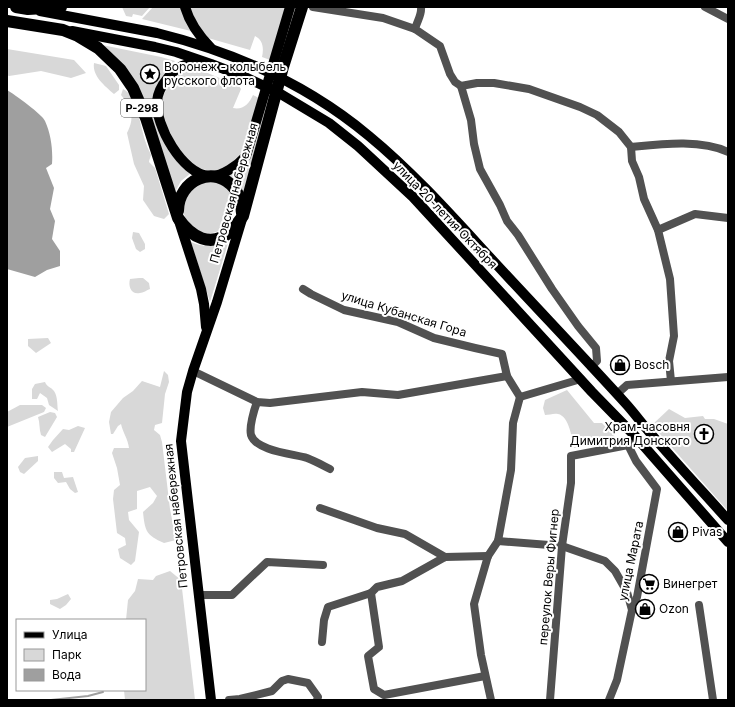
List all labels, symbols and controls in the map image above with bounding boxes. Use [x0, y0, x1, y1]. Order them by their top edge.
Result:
place label: Воронеж - колыбель русского флота [164, 59, 287, 88]
place icon: Воронеж - колыбель русского флота [139, 63, 161, 85]
road number: Р-298 [121, 99, 163, 117]
street label: Петровская набережная [206, 121, 261, 265]
street label: улица 20-летия Октября [390, 158, 501, 272]
street label: улица Кубанская Гора [340, 287, 469, 340]
shop icon: Bosch [609, 354, 631, 376]
place label: Bosch [634, 357, 669, 372]
place label: Храм-часовня Димитрия Донского [570, 419, 690, 448]
church icon: Храм-часовня Димитрия Донского [693, 423, 715, 445]
street label: Петровская набережная [160, 443, 191, 589]
street label: переулок Веры Фигнер [535, 508, 562, 646]
street label: улица Марата [615, 519, 646, 602]
shop icon: Pivas [667, 521, 689, 543]
place label: Pivas [692, 524, 722, 539]
supermarket icon: Винегрет [638, 573, 660, 595]
place label: Винегрет [663, 576, 718, 591]
shop icon: Ozon [634, 598, 656, 620]
place label: Ozon [659, 601, 689, 616]
legend [16, 619, 146, 691]
text: Улица [52, 627, 87, 642]
text: Парк [52, 647, 82, 662]
text: Вода [52, 667, 81, 682]

